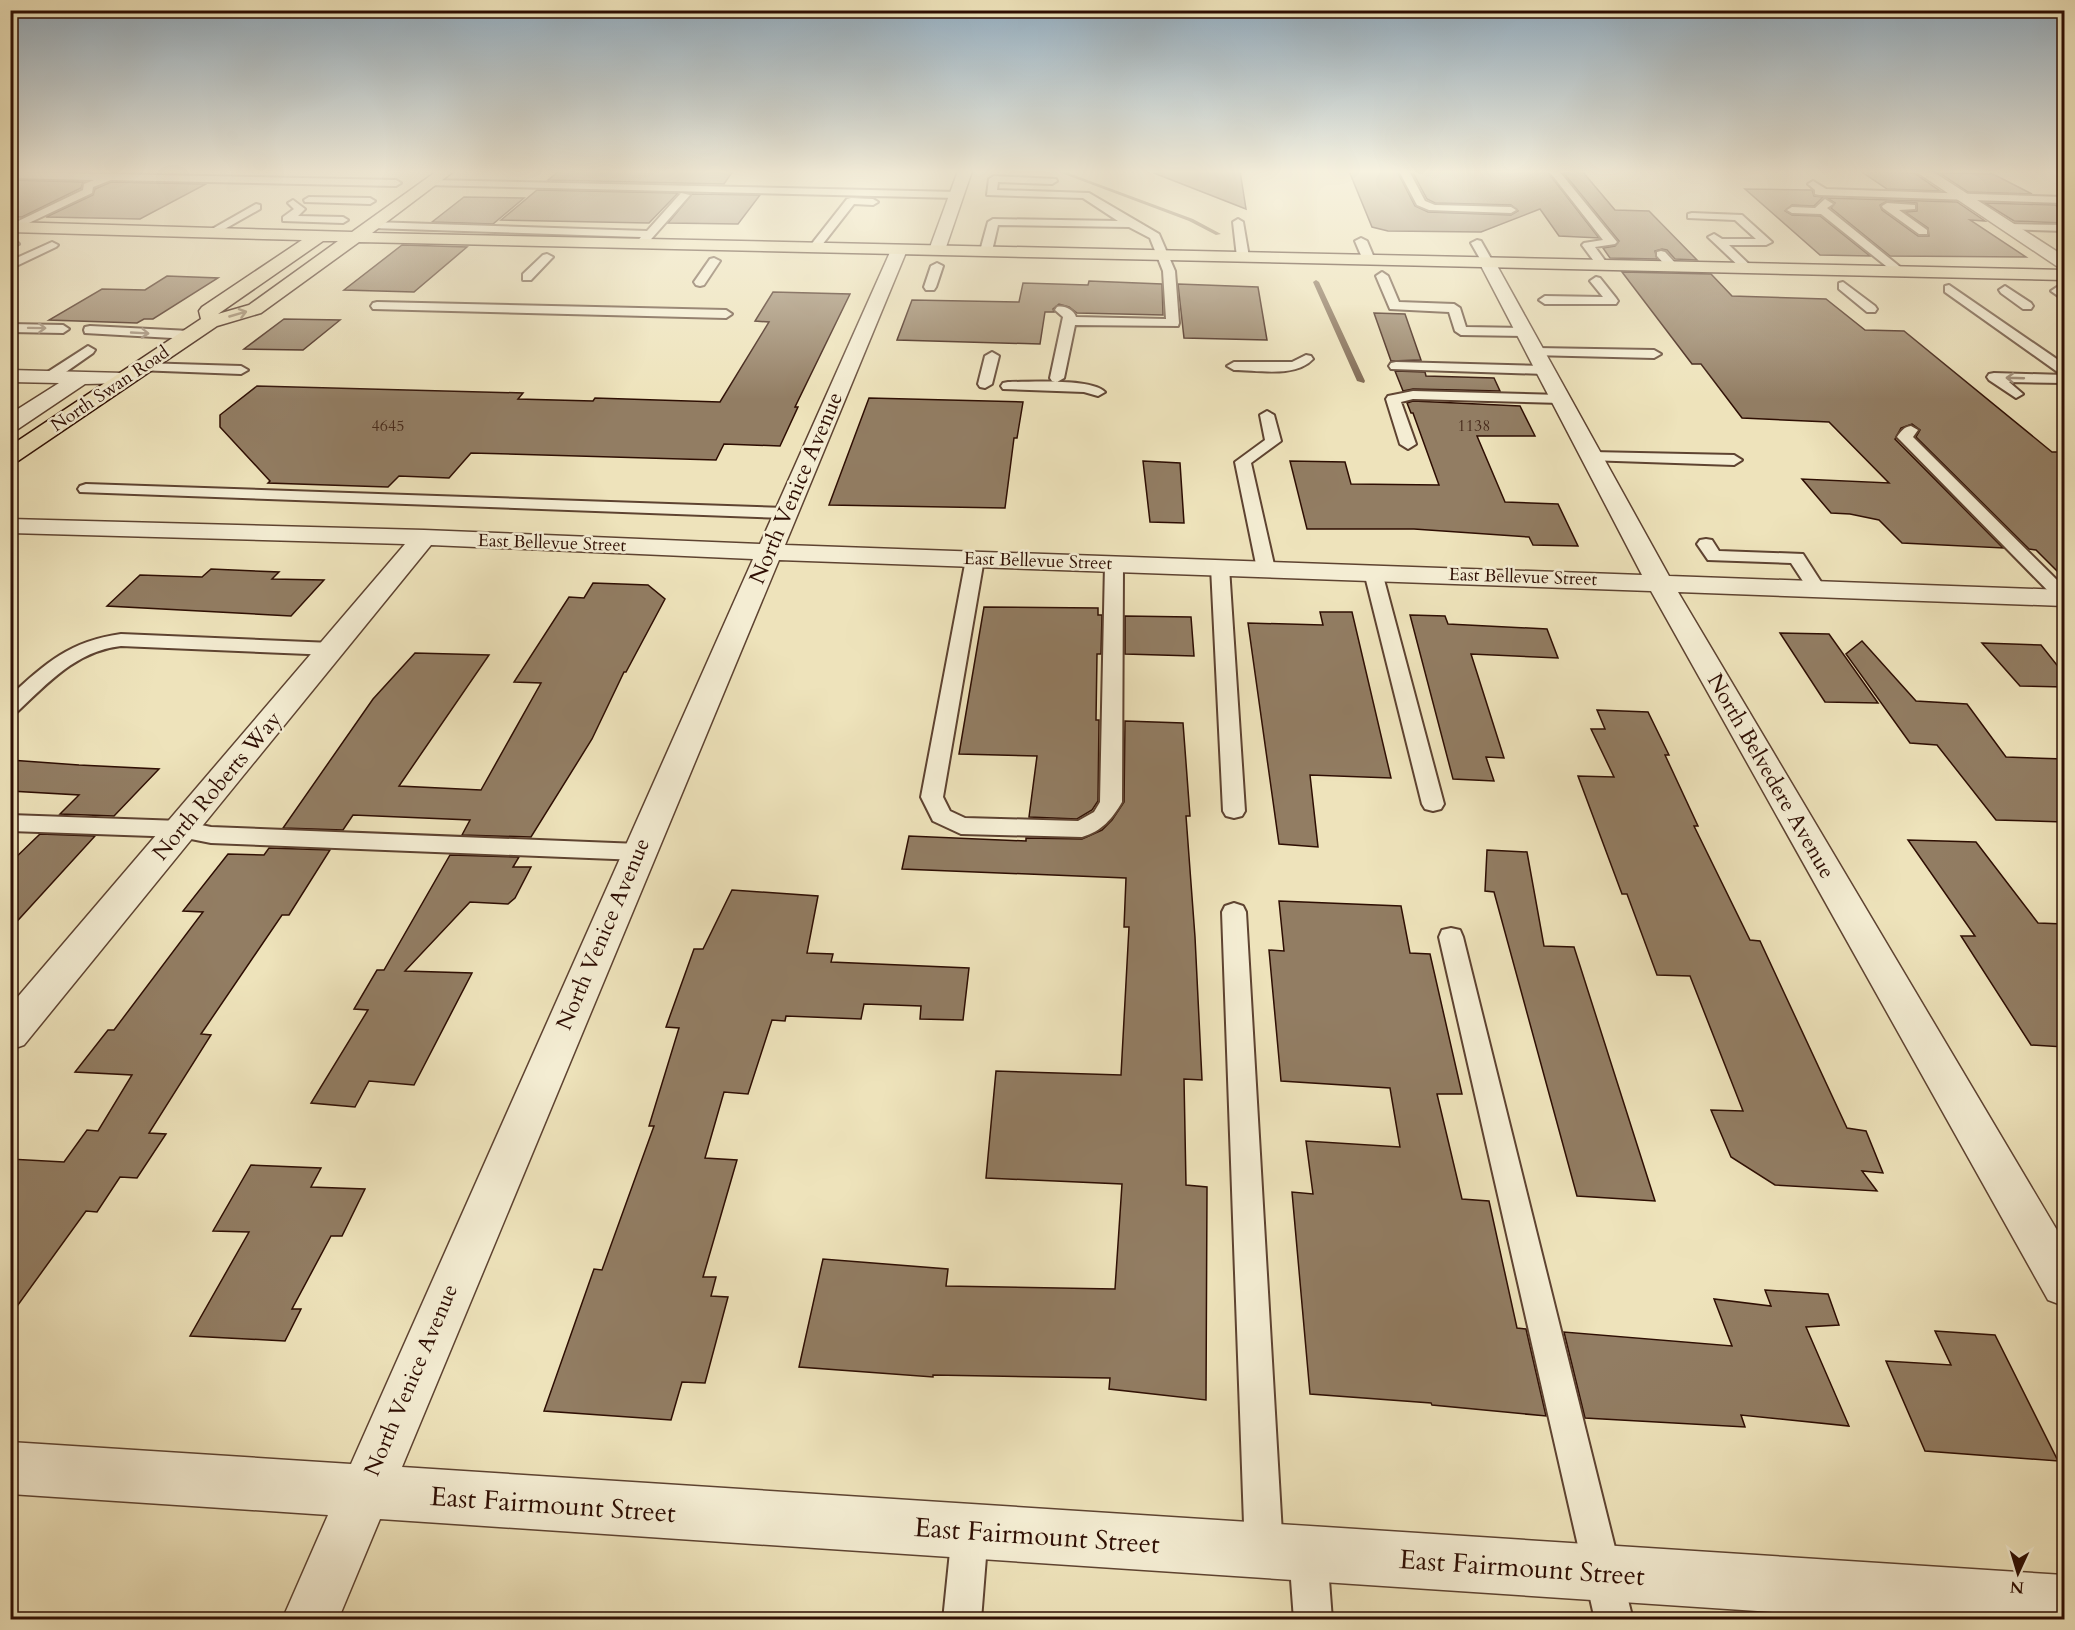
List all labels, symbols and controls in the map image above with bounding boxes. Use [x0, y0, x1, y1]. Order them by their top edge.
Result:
one-way arrow [228, 308, 247, 319]
one-way arrow [26, 323, 46, 334]
one-way arrow [129, 327, 149, 338]
street label: North Swan Road [46, 340, 174, 438]
one-way arrow [2006, 372, 2026, 383]
street label: North Venice Avenue [742, 387, 850, 589]
house number: 4645 [372, 415, 404, 437]
house number: 1138 [1458, 415, 1490, 437]
street label: East Bellevue Street [477, 528, 627, 558]
street label: East Bellevue Street [963, 546, 1113, 576]
street label: East Bellevue Street [1448, 562, 1598, 592]
street label: North Belvedere Avenue [1700, 668, 1842, 884]
street label: North Roberts Way [146, 705, 289, 867]
street label: North Venice Avenue [549, 833, 657, 1035]
street label: North Venice Avenue [357, 1279, 465, 1481]
street label: East Fairmount Street [429, 1478, 677, 1532]
street label: East Fairmount Street [913, 1509, 1161, 1563]
street label: East Fairmount Street [1398, 1541, 1646, 1595]
north arrow [1988, 1543, 2048, 1603]
text: N [2009, 1576, 2025, 1598]

